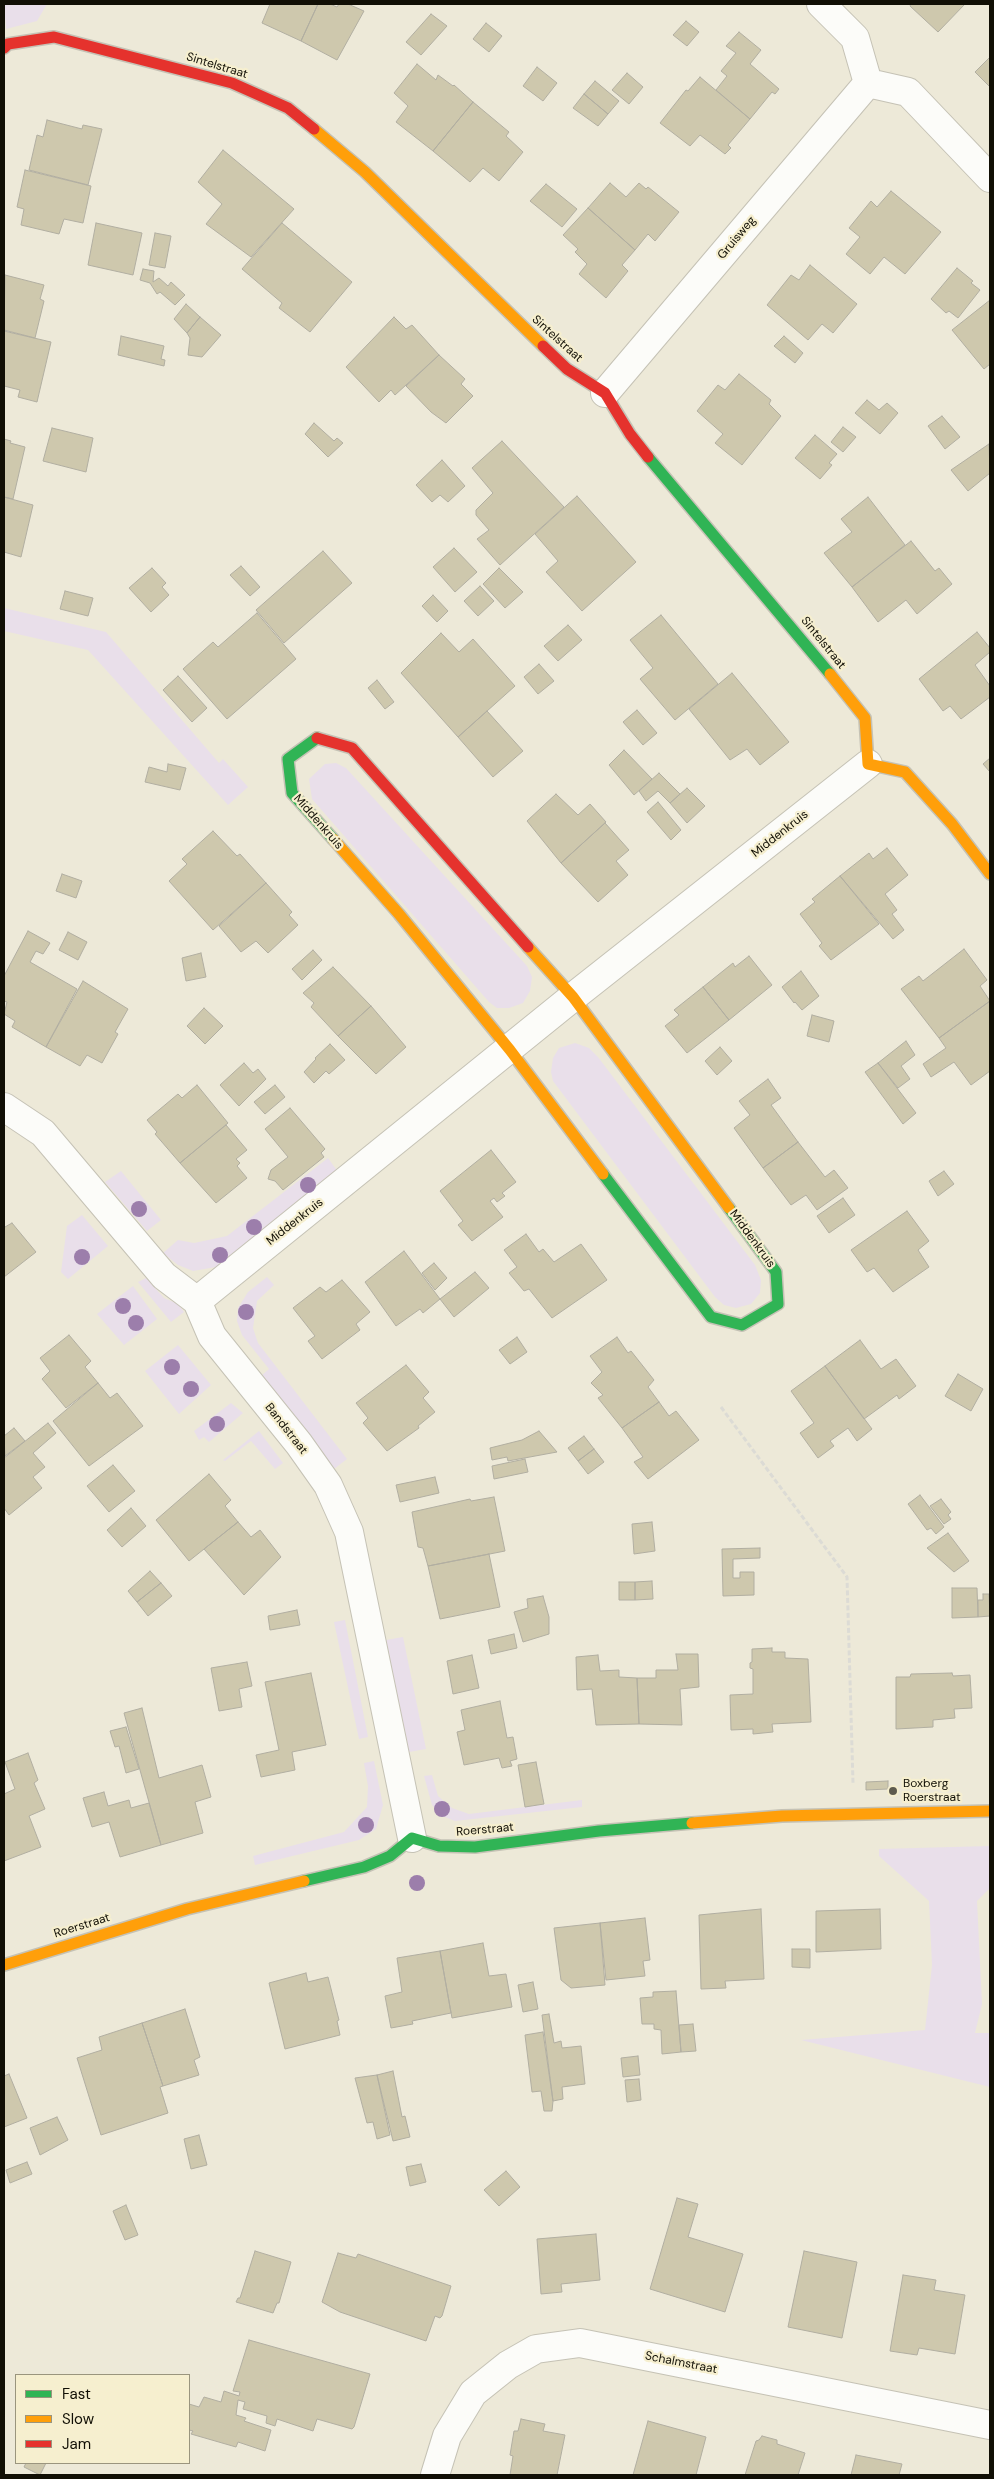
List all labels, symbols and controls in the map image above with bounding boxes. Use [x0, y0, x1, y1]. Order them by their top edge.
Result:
street label: Sintelstraat [185, 50, 249, 82]
street label: Gruisweg [715, 214, 759, 262]
street label: Sintelstraat [529, 312, 585, 366]
street label: Sintelstraat [798, 614, 848, 672]
street label: Middenkruis [290, 792, 346, 852]
street label: Middenkruis [749, 807, 811, 861]
street label: Middenkruis [264, 1195, 326, 1249]
street label: Middenkruis [726, 1207, 778, 1271]
street label: Bandstraat [262, 1401, 310, 1457]
place label: Boxberg Roerstraat [903, 1777, 961, 1805]
marker: Boxberg Roerstraat [887, 1785, 899, 1797]
street label: Roerstraat [456, 1820, 514, 1840]
street label: Roerstraat [52, 1911, 112, 1941]
street label: Schalmstraat [644, 2349, 718, 2377]
legend [15, 2374, 190, 2464]
text: Fast [62, 2384, 91, 2404]
text: Slow [62, 2409, 94, 2429]
text: Jam [62, 2434, 91, 2454]

